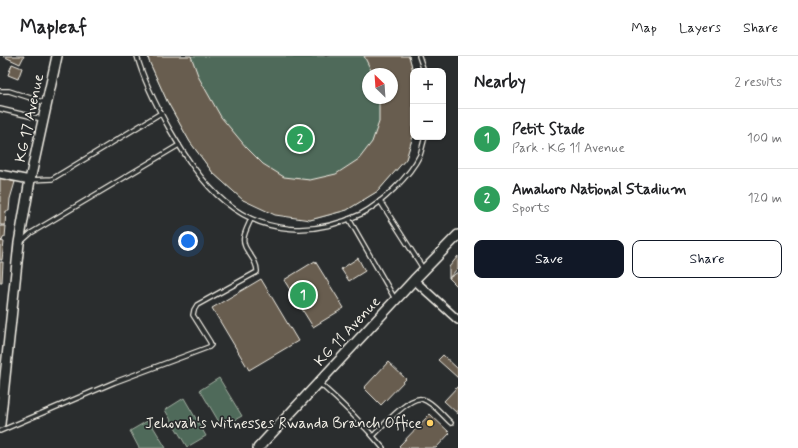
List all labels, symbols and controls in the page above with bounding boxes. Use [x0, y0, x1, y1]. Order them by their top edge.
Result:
text: Mapleaf [20, 15, 87, 40]
text: Map [631, 19, 657, 37]
text: Layers [679, 19, 721, 37]
text: Share [743, 19, 778, 37]
north arrow [362, 68, 398, 104]
map controls [410, 68, 446, 140]
button: + [410, 68, 446, 104]
text: Nearby [474, 71, 526, 93]
street label: KG 17 Avenue [11, 72, 49, 164]
text: 2 results [735, 74, 782, 91]
button: − [410, 104, 446, 140]
text: Petit Stade [512, 120, 585, 140]
pin: 2 [287, 124, 313, 154]
text: 1 [484, 130, 490, 147]
text: 100 m [747, 130, 782, 147]
text: Park · KG 11 Avenue [512, 140, 625, 157]
text: Amahoro National Stadium [512, 180, 686, 200]
text: 2 [484, 190, 490, 207]
text: 120 m [748, 190, 782, 207]
text: Sports [512, 200, 550, 217]
your location [178, 231, 198, 251]
button: Save [474, 240, 624, 278]
button: Share [632, 240, 782, 278]
pin: 1 [290, 280, 316, 310]
street label: KG 11 Avenue [310, 292, 385, 371]
place label: Jehovah's Witnesses Rwanda Branch Office [145, 414, 422, 434]
marker: Jehovah's Witnesses Rwanda Branch Office [425, 418, 435, 428]

